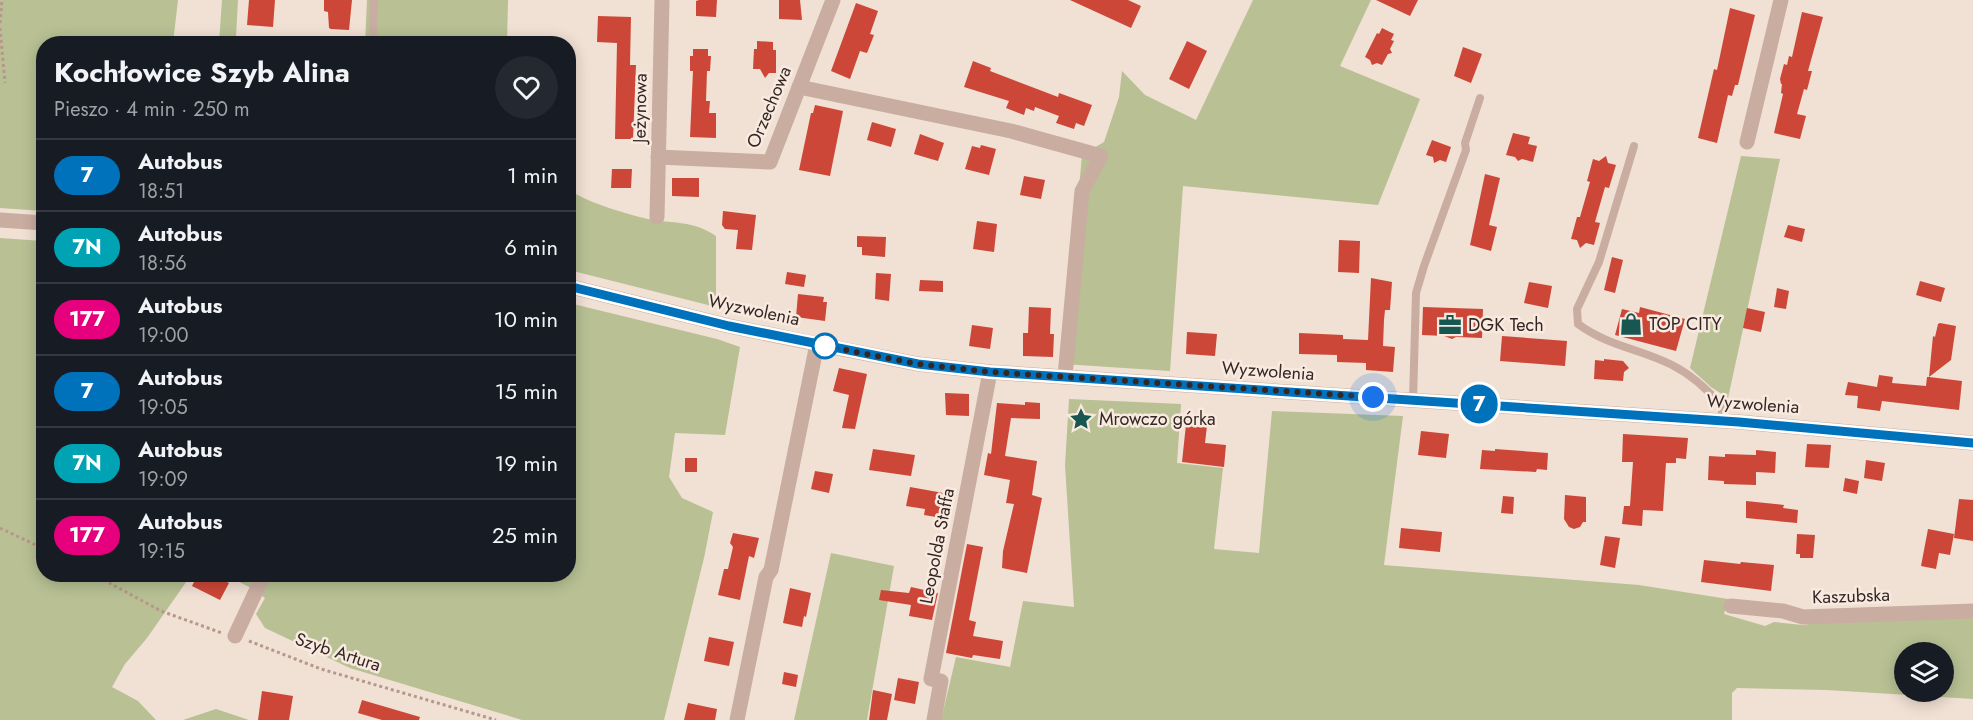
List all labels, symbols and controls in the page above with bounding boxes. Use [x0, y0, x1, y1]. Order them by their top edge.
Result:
text: Kochłowice Szyb Alina [54, 52, 350, 93]
button: heart [495, 56, 558, 119]
street label: Orzechowa [740, 62, 798, 152]
street label: Jeżynowa [626, 73, 654, 145]
text: Pieszo · 4 min · 250 m [54, 95, 250, 124]
text: Autobus [138, 145, 223, 177]
text: 1 min [507, 159, 558, 191]
text: 7 [81, 160, 93, 190]
text: 18:51 [138, 177, 184, 206]
text: Autobus [138, 217, 223, 249]
text: 6 min [504, 231, 558, 263]
text: 7N [72, 232, 102, 262]
text: 18:56 [138, 249, 187, 278]
street label: Wyzwolenia [706, 288, 802, 332]
text: Autobus [138, 289, 223, 321]
text: 10 min [494, 303, 558, 335]
text: 177 [69, 304, 105, 334]
shop icon: TOP CITY [1618, 311, 1644, 337]
place label: TOP CITY [1649, 311, 1723, 337]
office icon: DGK Tech [1437, 312, 1463, 338]
place label: DGK Tech [1468, 312, 1544, 338]
text: 19:00 [138, 321, 189, 350]
unlabelled marker [812, 333, 838, 359]
street label: Wyzwolenia [1221, 355, 1315, 387]
text: Autobus [138, 361, 223, 393]
text: 15 min [495, 375, 558, 407]
text: 7 [81, 376, 93, 406]
your location [1358, 382, 1388, 412]
line badge: 7 [1460, 384, 1498, 424]
street label: Wyzwolenia [1706, 388, 1800, 420]
text: 7 [1473, 389, 1485, 419]
text: 19:05 [138, 393, 188, 422]
place icon: Mrowczo górka [1068, 406, 1094, 432]
place label: Mrowczo górka [1099, 406, 1216, 432]
text: Autobus [138, 433, 223, 465]
text: 19 min [494, 447, 558, 479]
text: 7N [72, 448, 102, 478]
text: 19:09 [138, 465, 188, 494]
street label: Leopolda Staffa [913, 486, 961, 606]
text: Autobus [138, 505, 223, 537]
text: 25 min [492, 519, 558, 551]
text: 177 [69, 520, 105, 550]
text: 19:15 [138, 537, 185, 566]
street label: Kaszubska [1812, 582, 1890, 610]
street label: Szyb Artura [292, 626, 384, 678]
map controls [1894, 642, 1954, 702]
button: layers [1894, 642, 1954, 702]

